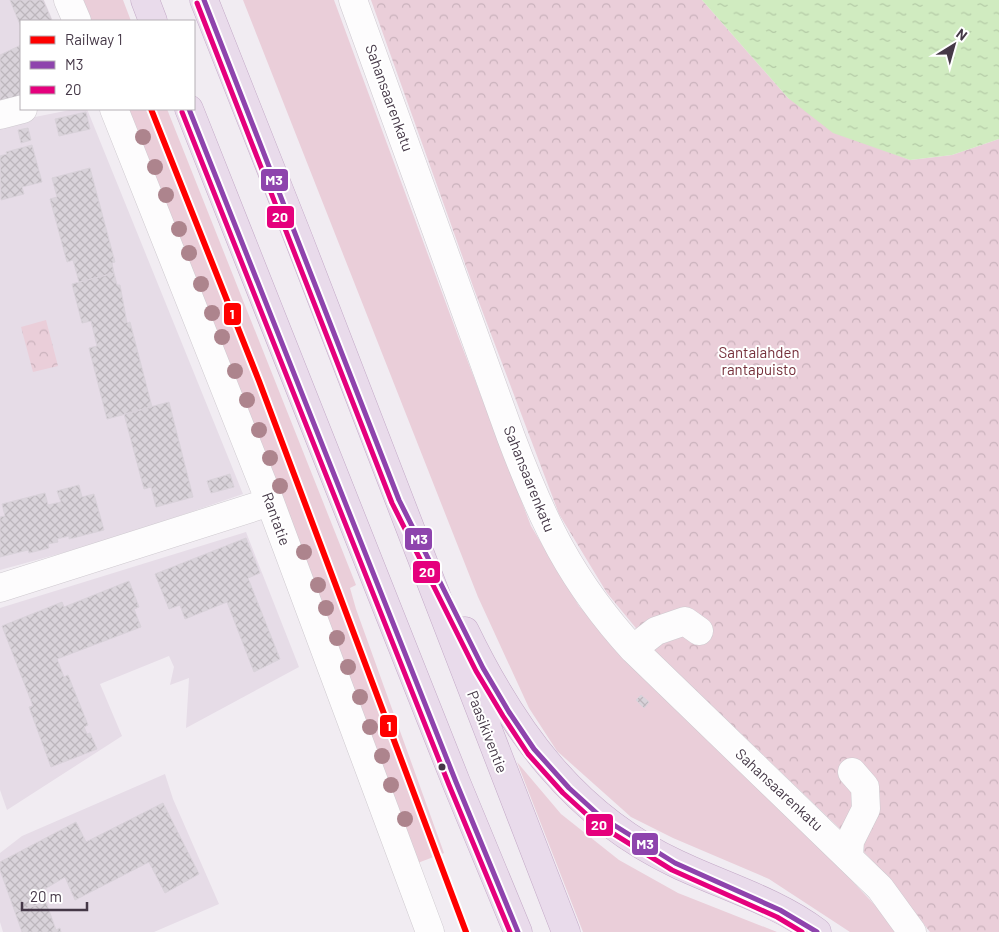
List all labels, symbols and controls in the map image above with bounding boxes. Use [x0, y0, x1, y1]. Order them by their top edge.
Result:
legend [20, 20, 195, 110]
north arrow [929, 20, 979, 70]
text: N [953, 25, 971, 44]
text: Railway 1 [65, 30, 123, 48]
street label: Sahansaarenkatu [362, 42, 418, 154]
text: M3 [65, 55, 83, 73]
text: 20 [65, 80, 82, 98]
line badge: M3 [260, 168, 289, 192]
text: M3 [265, 171, 283, 188]
line badge: 20 [266, 205, 295, 229]
text: 20 [272, 208, 288, 225]
line badge: 1 [223, 302, 242, 326]
text: 1 [230, 305, 235, 322]
park label: Santalahden rantapuisto [719, 343, 799, 378]
street label: Sahansaarenkatu [500, 423, 559, 534]
street label: Rantatie [259, 490, 295, 548]
line badge: M3 [404, 527, 433, 551]
text: M3 [410, 530, 428, 547]
line badge: 20 [412, 560, 441, 584]
text: 20 [419, 563, 435, 580]
street label: Paasikiventie [464, 688, 512, 775]
line badge: 1 [379, 714, 398, 738]
text: 1 [387, 717, 392, 734]
street label: Sahansaarenkatu [732, 744, 827, 834]
unlabelled marker [437, 762, 447, 772]
line badge: 20 [585, 813, 614, 837]
text: 20 [591, 816, 607, 833]
line badge: M3 [631, 832, 659, 856]
text: M3 [636, 835, 654, 852]
scale bar [22, 880, 88, 912]
text: 20 m [30, 887, 62, 905]

